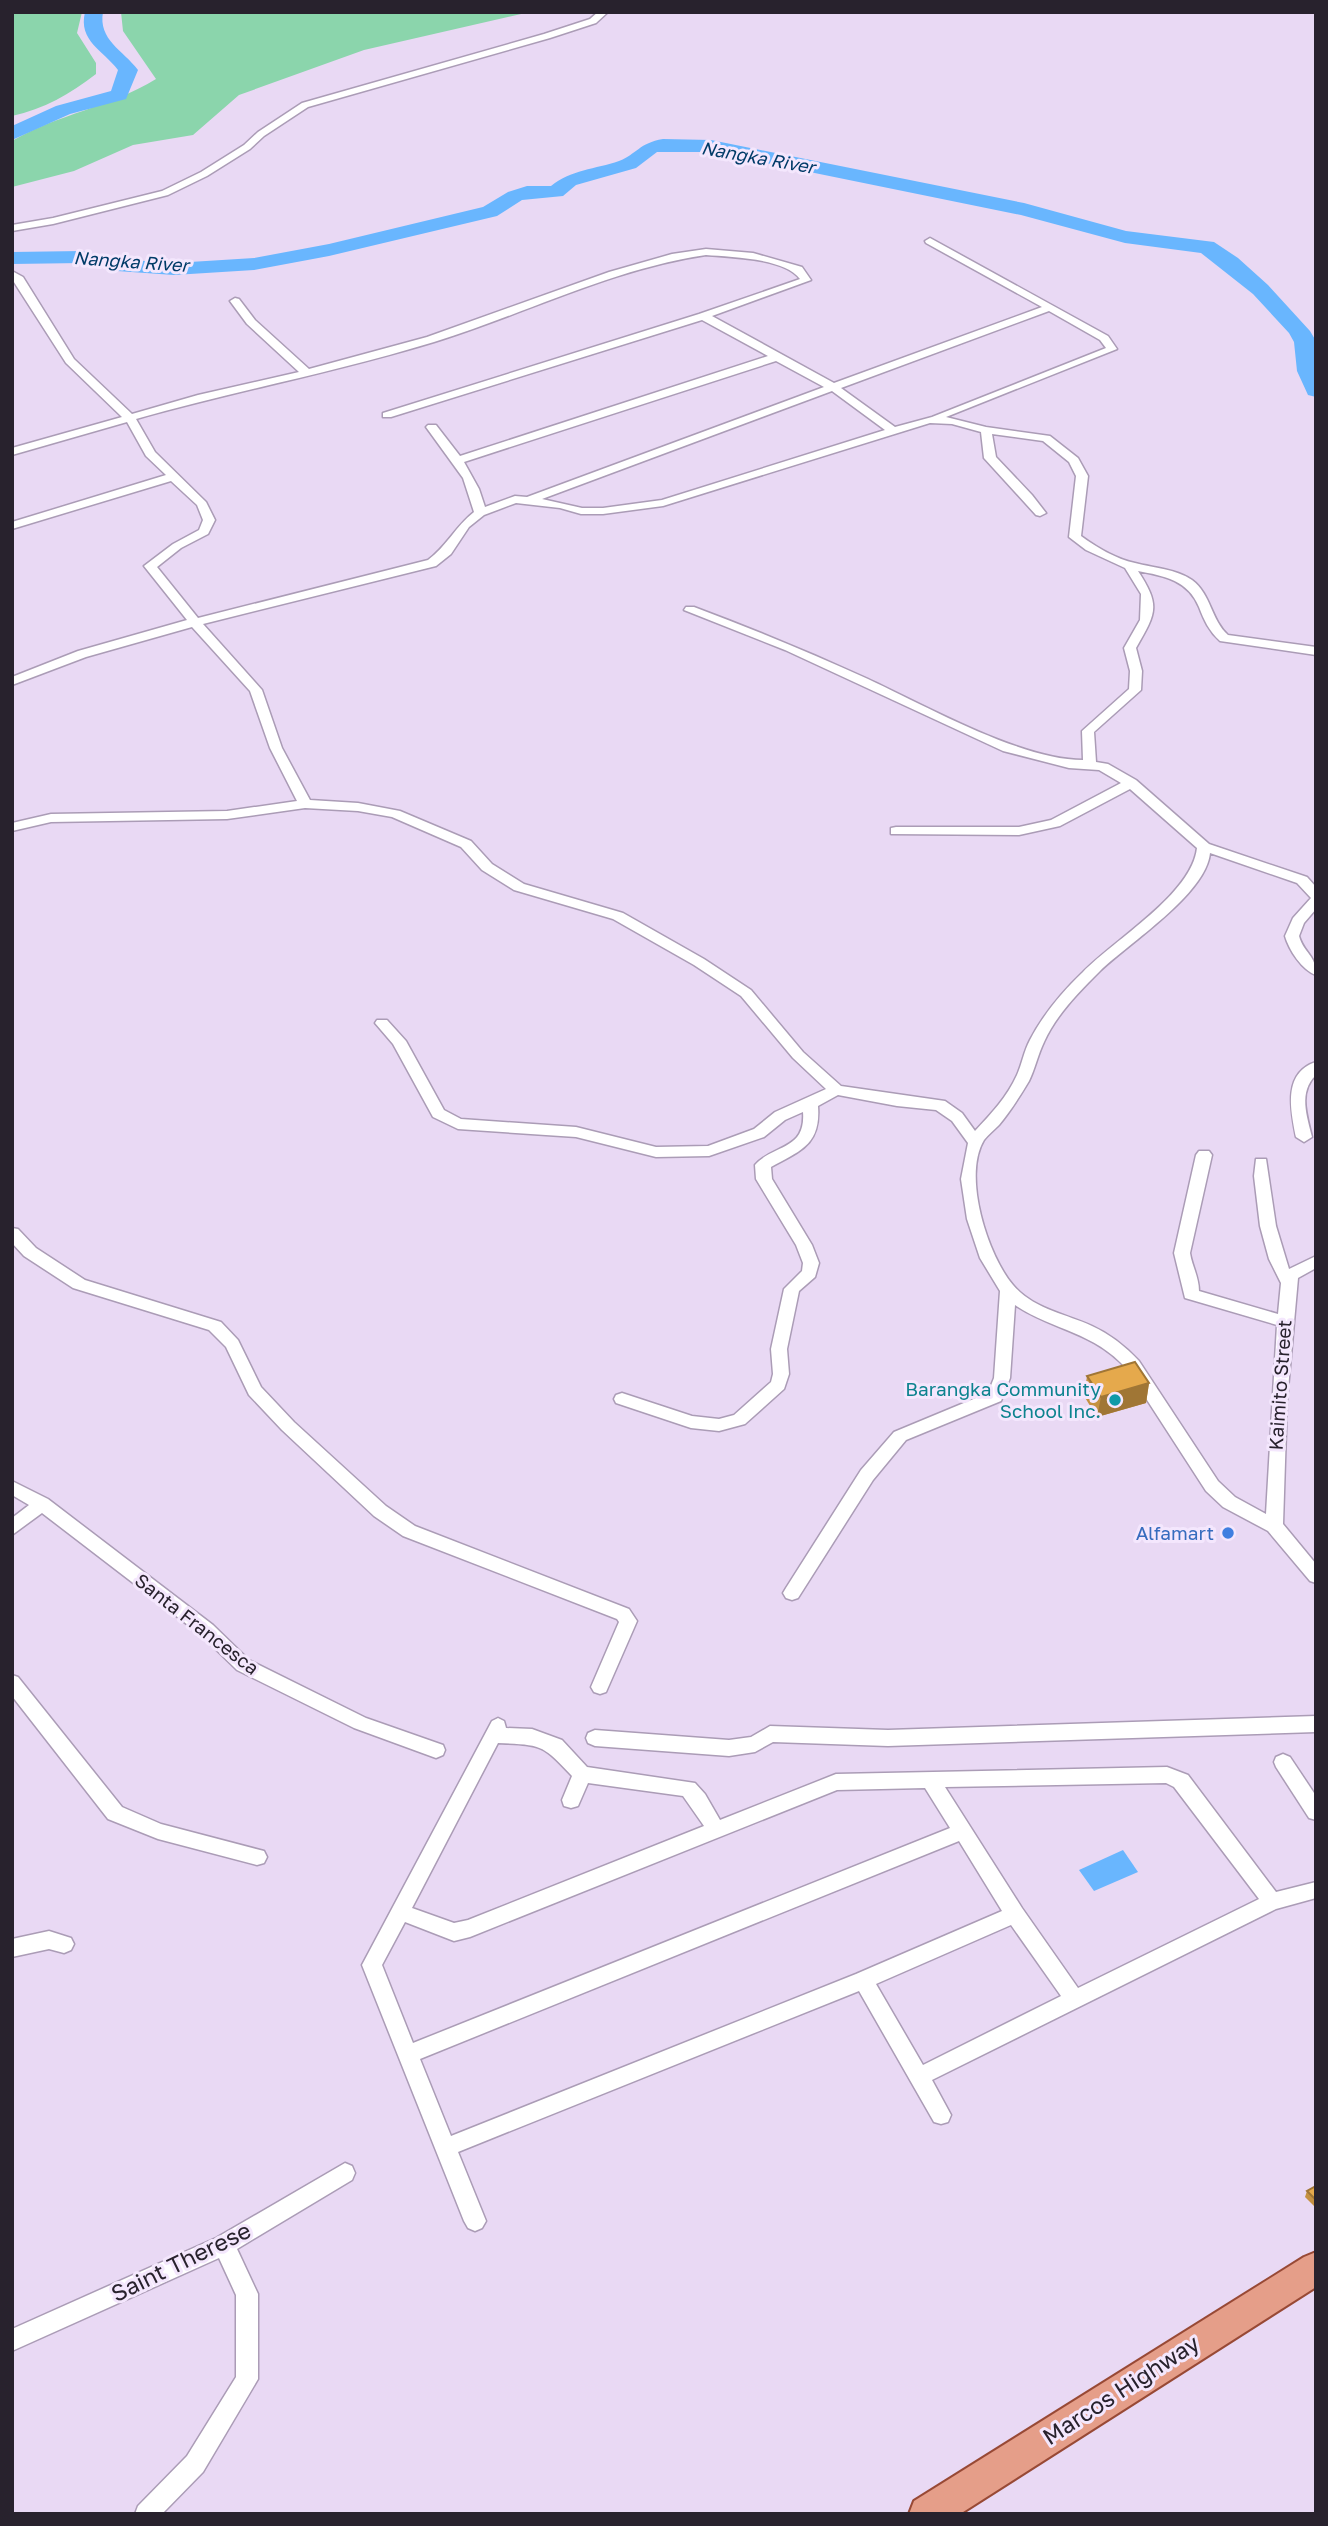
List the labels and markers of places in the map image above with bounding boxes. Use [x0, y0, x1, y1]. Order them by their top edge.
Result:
place label: Barangka Community School Inc. [905, 1377, 1101, 1422]
marker: Barangka Community School Inc. [1107, 1392, 1123, 1408]
place label: Alfamart [1136, 1521, 1214, 1544]
marker: Alfamart [1220, 1525, 1236, 1541]

